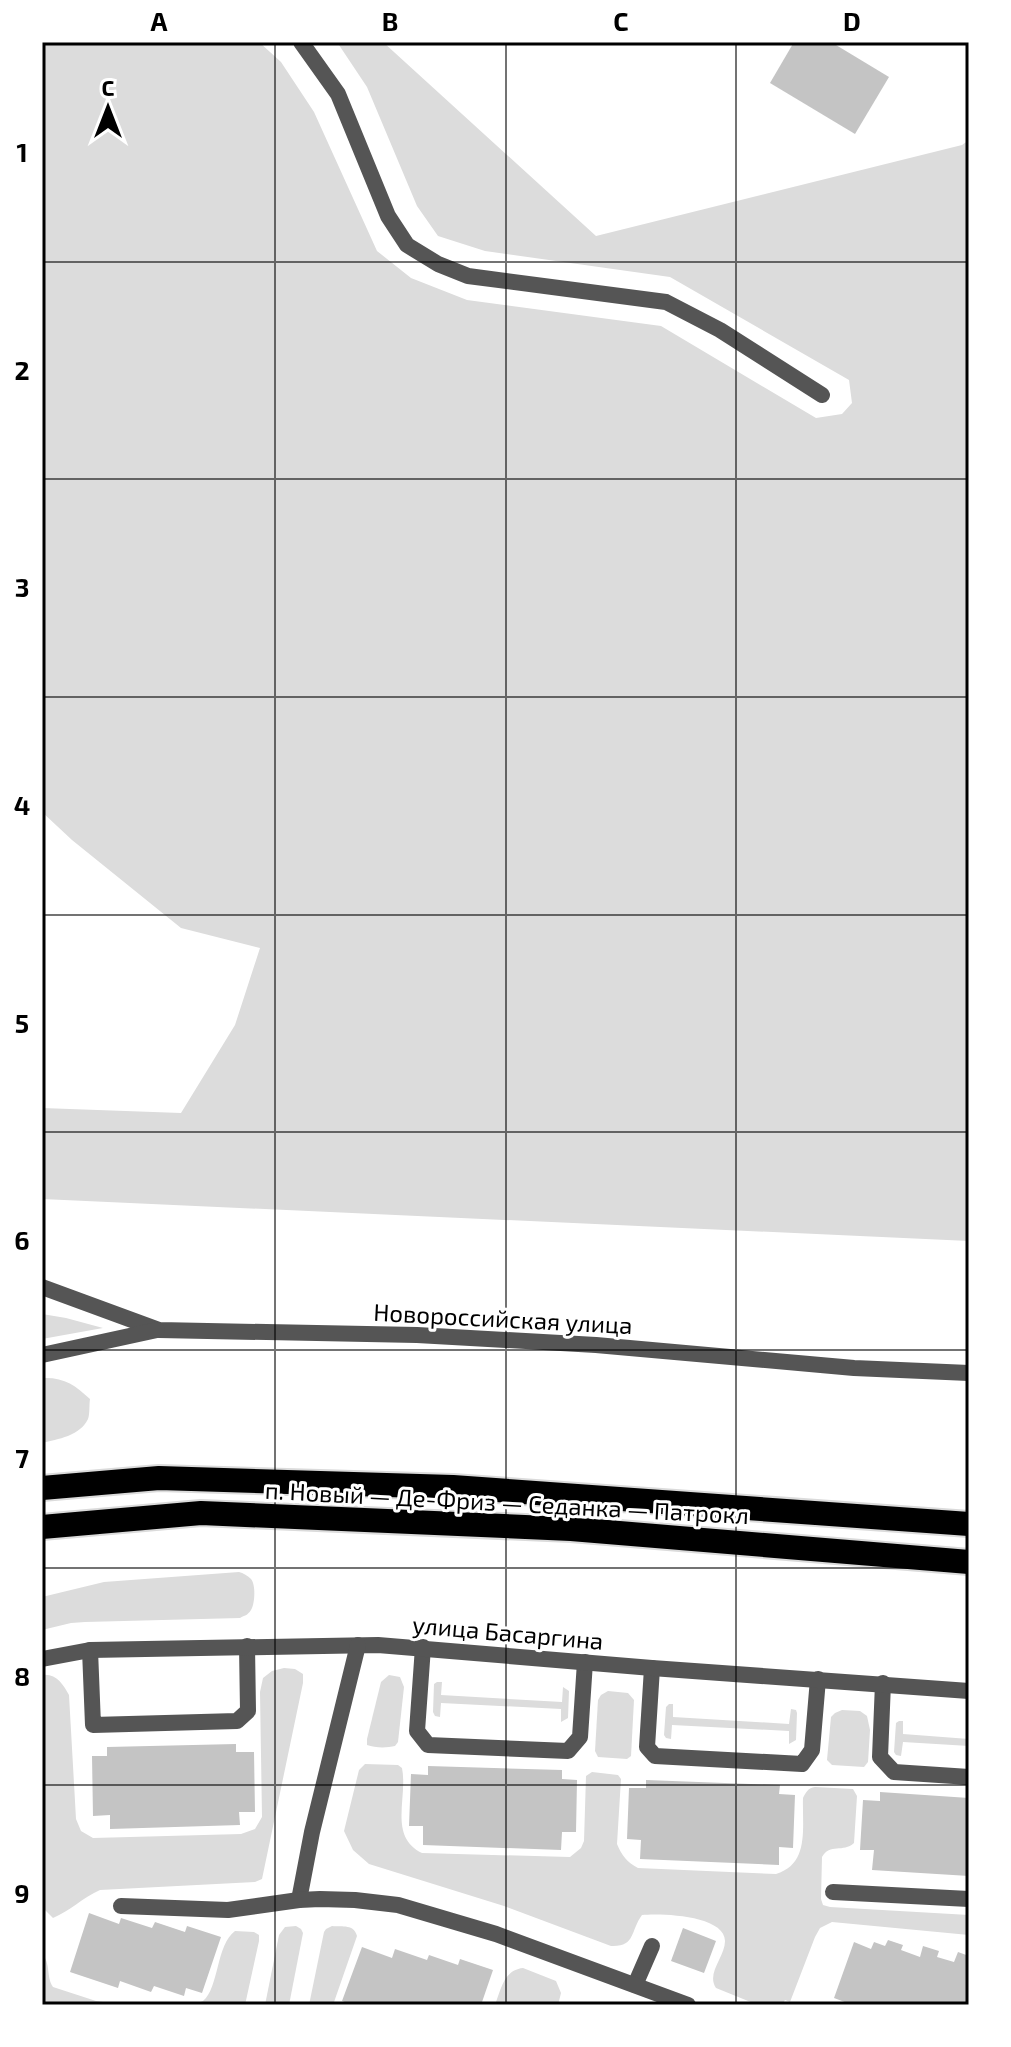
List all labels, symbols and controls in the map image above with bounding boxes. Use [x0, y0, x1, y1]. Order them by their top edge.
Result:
text: A [151, 5, 168, 36]
text: B [382, 5, 398, 36]
text: C [613, 5, 629, 36]
text: D [843, 5, 861, 36]
north arrow [68, 68, 148, 148]
text: С [102, 74, 115, 100]
text: 1 [16, 136, 28, 167]
text: 2 [14, 354, 30, 385]
text: 3 [15, 571, 29, 602]
text: 4 [14, 789, 30, 820]
text: 5 [15, 1007, 29, 1038]
text: 6 [14, 1224, 30, 1255]
street label: Новороссийская улица [373, 1297, 633, 1340]
text: 7 [15, 1442, 29, 1473]
street label: п. Новый — Де-Фриз — Седанка — Патрокл [264, 1475, 750, 1529]
street label: улица Басаргина [411, 1609, 605, 1656]
text: 8 [14, 1660, 30, 1691]
text: 9 [14, 1877, 30, 1908]

